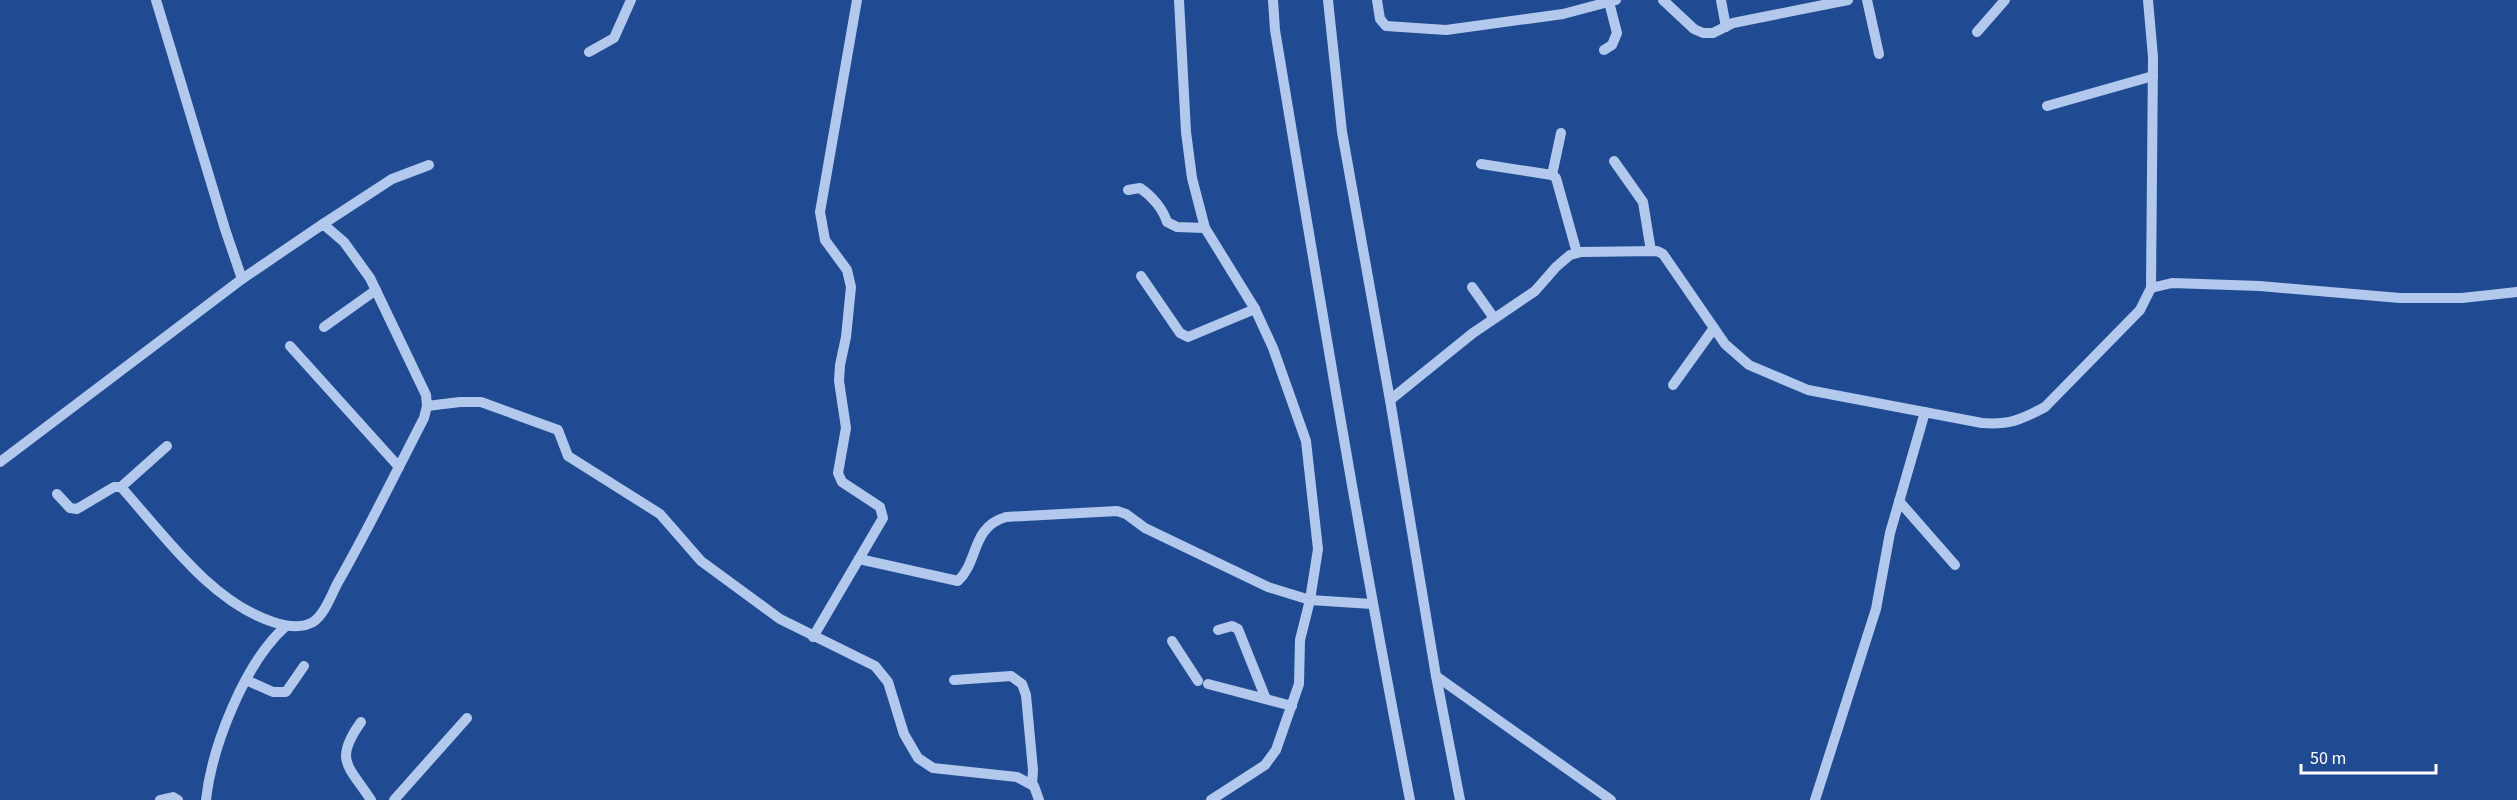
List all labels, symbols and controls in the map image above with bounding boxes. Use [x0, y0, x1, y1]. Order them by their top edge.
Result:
scale bar [2301, 737, 2436, 775]
text: 50 m [2310, 746, 2346, 771]

